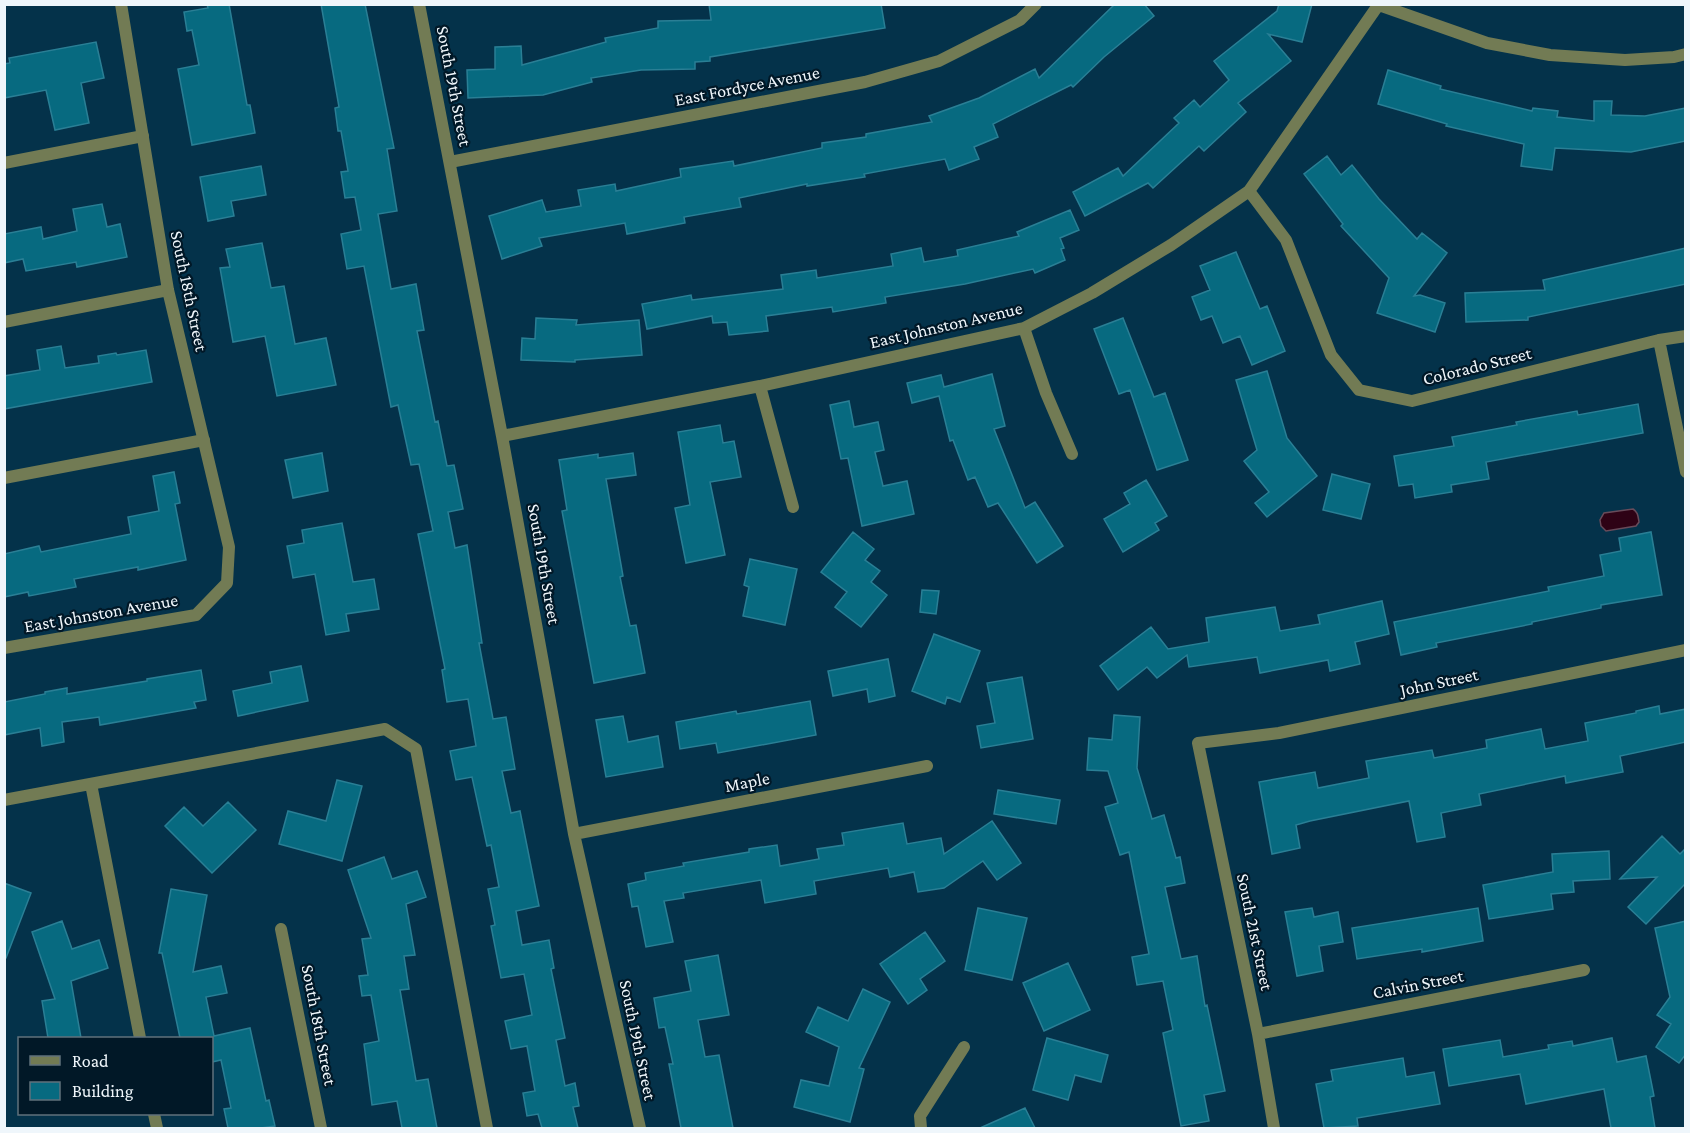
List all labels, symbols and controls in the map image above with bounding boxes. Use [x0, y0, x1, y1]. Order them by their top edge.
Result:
street label: South 19th Street [433, 24, 476, 149]
street label: East Fordyce Avenue [673, 62, 821, 110]
street label: South 18th Street [166, 229, 212, 354]
street label: East Johnston Avenue [868, 298, 1024, 352]
street label: Colorado Street [1421, 343, 1534, 389]
street label: South 19th Street [524, 502, 565, 627]
street label: East Johnston Avenue [22, 590, 180, 636]
street label: John Street [1396, 664, 1481, 700]
street label: Maple [723, 768, 771, 796]
street label: South 21st Street [1233, 872, 1277, 993]
street label: South 18th Street [297, 963, 341, 1088]
street label: Calvin Street [1371, 965, 1466, 1003]
street label: South 19th Street [616, 978, 661, 1103]
legend [18, 1037, 213, 1115]
text: Road [72, 1051, 109, 1071]
text: Building [72, 1081, 134, 1101]

